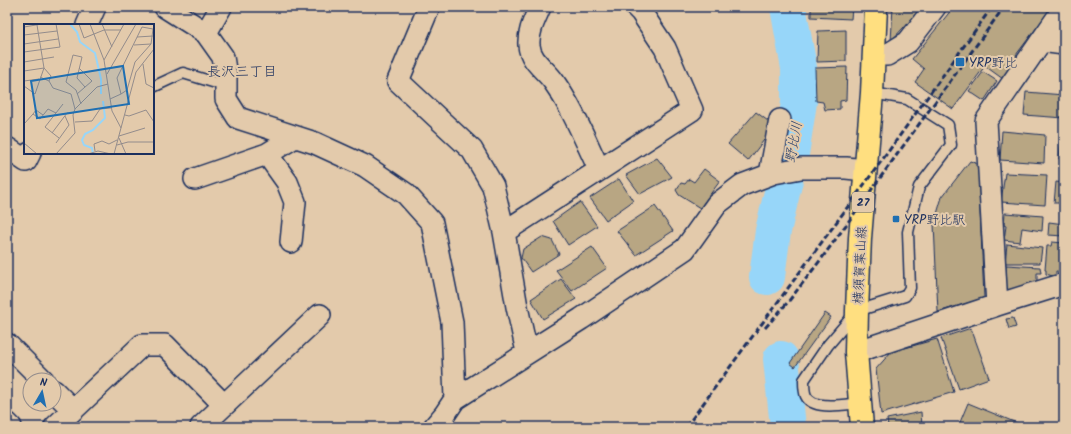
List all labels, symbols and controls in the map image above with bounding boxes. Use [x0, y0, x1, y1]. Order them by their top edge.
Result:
inset map [24, 24, 154, 154]
place label: YRP野比 [969, 53, 1017, 74]
marker: YRP野比 [954, 56, 966, 68]
district label: 長沢三丁目 [207, 61, 277, 83]
water label: 野比川 [780, 120, 808, 165]
road number: 27 [852, 192, 874, 212]
place label: YRP野比駅 [904, 210, 965, 231]
marker: YRP野比駅 [891, 214, 901, 224]
street label: 横須賀葉山線 [848, 225, 873, 305]
north arrow [22, 372, 62, 412]
text: N [39, 374, 48, 393]

